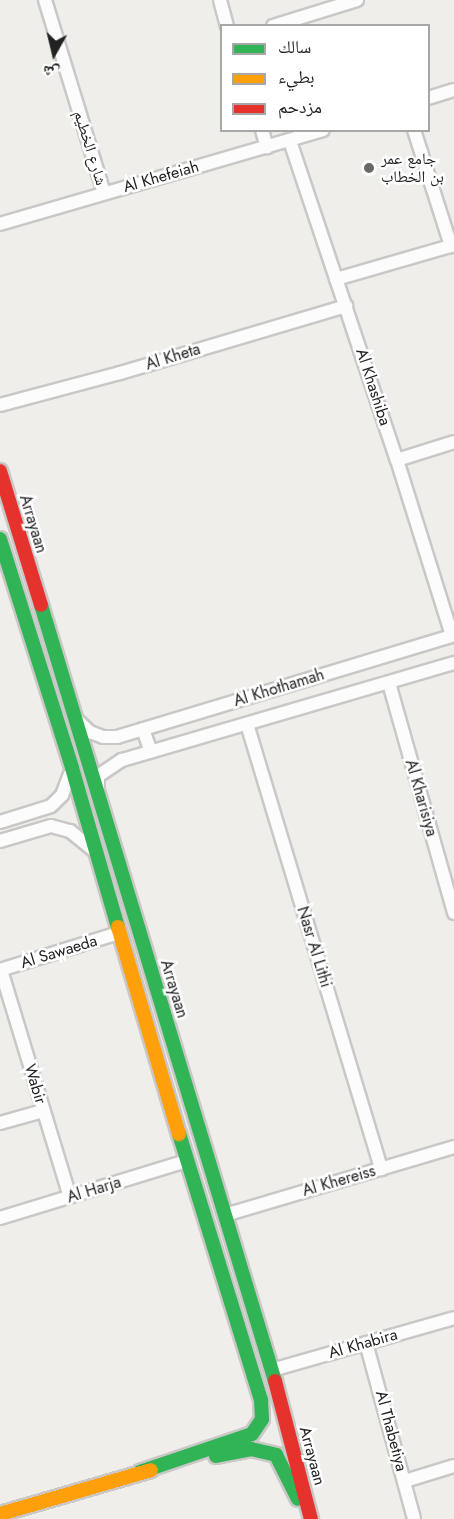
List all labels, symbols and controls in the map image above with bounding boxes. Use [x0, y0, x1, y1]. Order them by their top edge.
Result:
north arrow [24, 24, 84, 84]
legend [220, 24, 430, 132]
text: سالك [278, 34, 311, 60]
text: ش [41, 60, 61, 85]
text: بطيء [278, 64, 315, 90]
text: مزدحم [278, 94, 322, 120]
street label: شارع الخطيم [70, 108, 110, 188]
place label: جامع عمر بن الخطاب [381, 149, 444, 187]
street label: Al Khefeiah [121, 157, 201, 197]
marker: جامع عمر بن الخطاب [362, 161, 376, 175]
street label: Al Kheta [143, 340, 203, 374]
street label: Al Khashiba [352, 346, 394, 428]
street label: Arrayaan [15, 493, 51, 555]
street label: Al Khothamah [231, 665, 327, 711]
street label: Al Kharisiya [401, 757, 441, 839]
street label: Nasr Al Lithi [293, 904, 335, 990]
street label: Al Sawaeda [18, 931, 100, 973]
street label: Arrayaan [156, 958, 192, 1020]
street label: Wabir [20, 1062, 50, 1106]
street label: Al Khereiss [300, 1161, 378, 1201]
street label: Al Harja [65, 1173, 123, 1207]
street label: Al Khabira [326, 1325, 400, 1363]
street label: Al Thabetiya [371, 1389, 411, 1473]
street label: Arrayaan [295, 1425, 329, 1487]

